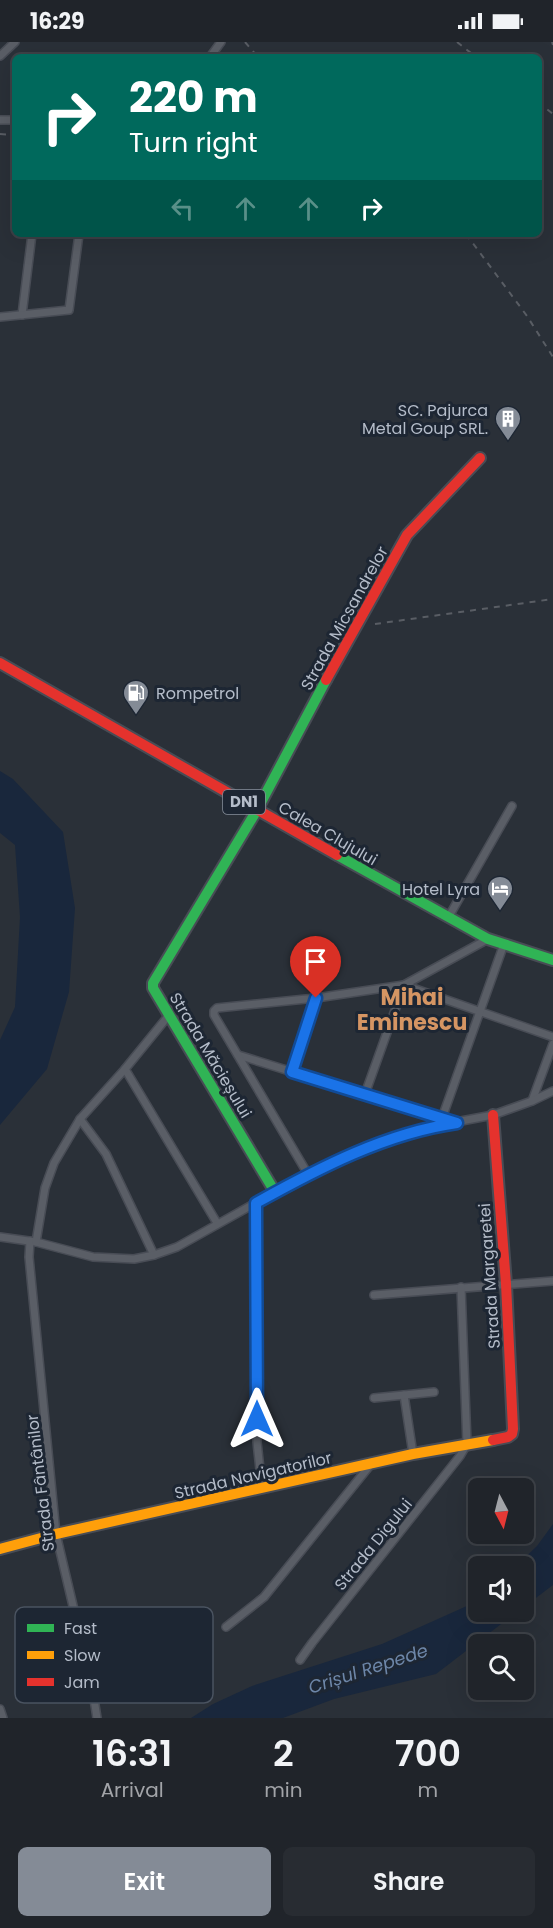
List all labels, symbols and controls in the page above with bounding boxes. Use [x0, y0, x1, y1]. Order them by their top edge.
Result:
text: 16:29 [30, 6, 85, 37]
text: 220 m [129, 68, 258, 127]
icon: right [30, 78, 108, 156]
text: Turn right [129, 124, 258, 161]
icon: left [166, 192, 199, 225]
icon: ahead [229, 192, 262, 225]
icon: ahead [292, 192, 325, 225]
icon: right [355, 192, 388, 225]
place label: SC. Pajurca Metal Goup SRL. [362, 399, 488, 440]
building icon: SC. Pajurca Metal Goup SRL. [493, 404, 523, 442]
street label: Strada Micsandrelor [295, 542, 394, 694]
fuel station icon: Rompetrol [121, 678, 151, 716]
place label: Rompetrol [156, 682, 239, 705]
road number: DN1 [223, 790, 265, 814]
street label: Calea Clujului [274, 796, 382, 871]
hotel icon: Hotel Lyra [485, 874, 515, 912]
place label: Hotel Lyra [402, 878, 480, 901]
pin [290, 936, 341, 998]
icon: arrive [299, 945, 332, 978]
district label: Mihai Eminescu [357, 982, 467, 1038]
street label: Strada Măcieșului [164, 988, 257, 1122]
street label: Strada Margaretei [473, 1203, 506, 1349]
position arrow [225, 1387, 289, 1451]
street label: Strada Fântânilor [21, 1413, 60, 1553]
street label: Strada Navigatorilor [172, 1446, 334, 1505]
north arrow [468, 1478, 534, 1544]
map controls [468, 1478, 534, 1700]
street label: Strada Digului [329, 1493, 418, 1595]
button: sound [468, 1556, 534, 1622]
legend [15, 1607, 213, 1703]
text: Fast [64, 1617, 97, 1640]
button: search [468, 1634, 534, 1700]
water label: Crișul Repede [305, 1637, 431, 1700]
text: Slow [64, 1644, 101, 1667]
text: Jam [64, 1671, 100, 1694]
text: 16:31 [92, 1728, 172, 1779]
text: 2 [273, 1728, 294, 1779]
text: 700 [395, 1728, 461, 1779]
text: Arrival [101, 1776, 164, 1804]
text: min [264, 1776, 303, 1804]
text: m [417, 1776, 438, 1804]
button: Exit [18, 1847, 271, 1916]
button: Share [283, 1847, 535, 1916]

